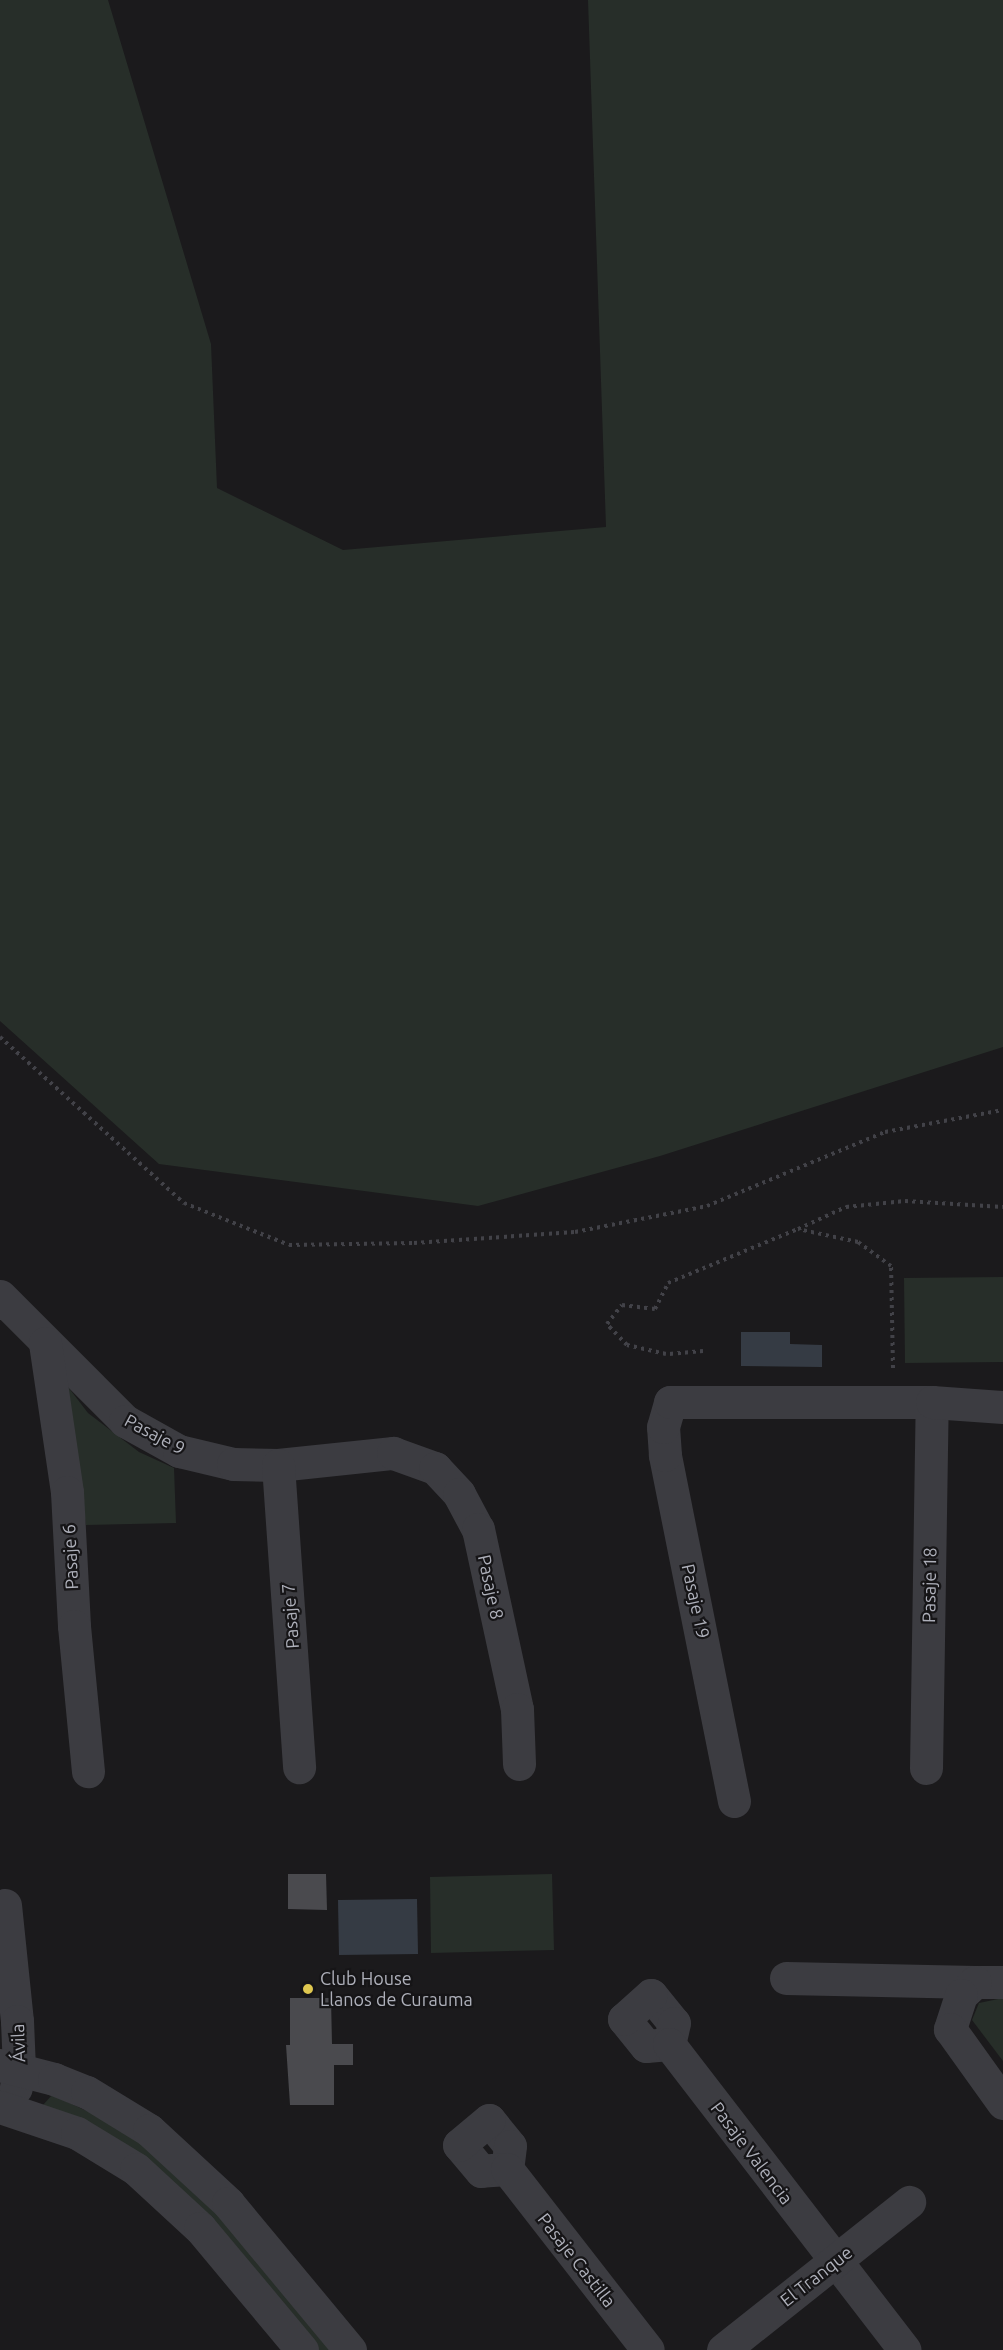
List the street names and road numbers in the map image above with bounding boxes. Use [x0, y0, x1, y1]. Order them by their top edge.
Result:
street label: Pasaje 9 [121, 1409, 189, 1459]
street label: Pasaje 6 [58, 1524, 82, 1590]
street label: Pasaje 18 [918, 1547, 940, 1623]
street label: Pasaje 8 [474, 1553, 508, 1621]
street label: Pasaje 19 [678, 1562, 714, 1640]
street label: Pasaje 7 [277, 1583, 303, 1649]
street label: Ávila [7, 2023, 29, 2063]
street label: Pasaje Valencia [706, 2098, 798, 2208]
street label: Pasaje Castilla [534, 2209, 620, 2311]
street label: El Tranque [776, 2241, 856, 2311]

